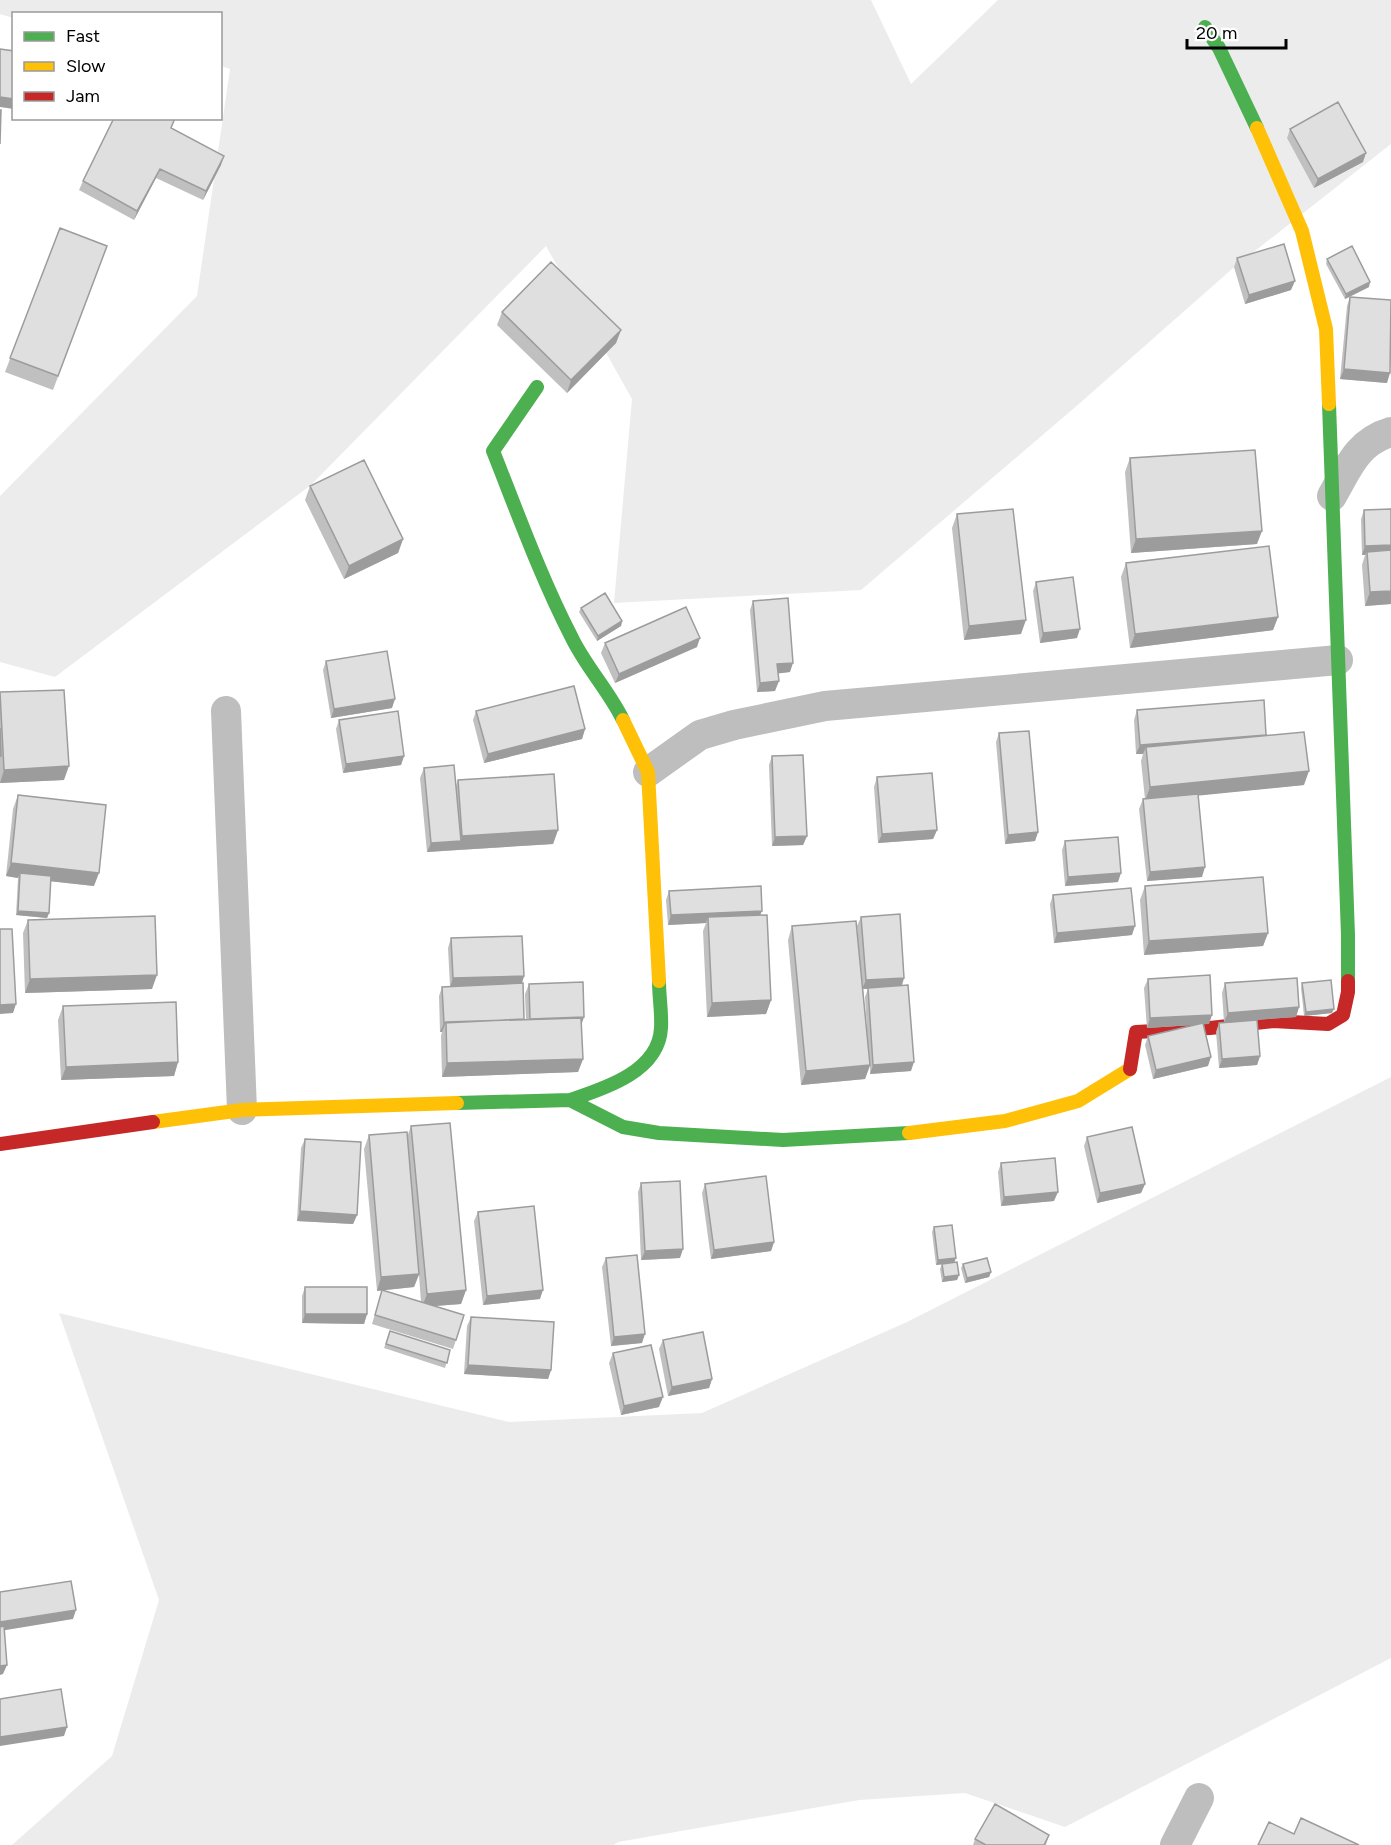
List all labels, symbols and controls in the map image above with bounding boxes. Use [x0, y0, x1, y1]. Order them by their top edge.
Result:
legend [12, 12, 222, 120]
scale bar [1187, 12, 1286, 50]
text: 20 m [1196, 22, 1237, 44]
text: Fast [66, 25, 100, 47]
text: Slow [66, 55, 105, 77]
text: Jam [66, 85, 100, 107]

